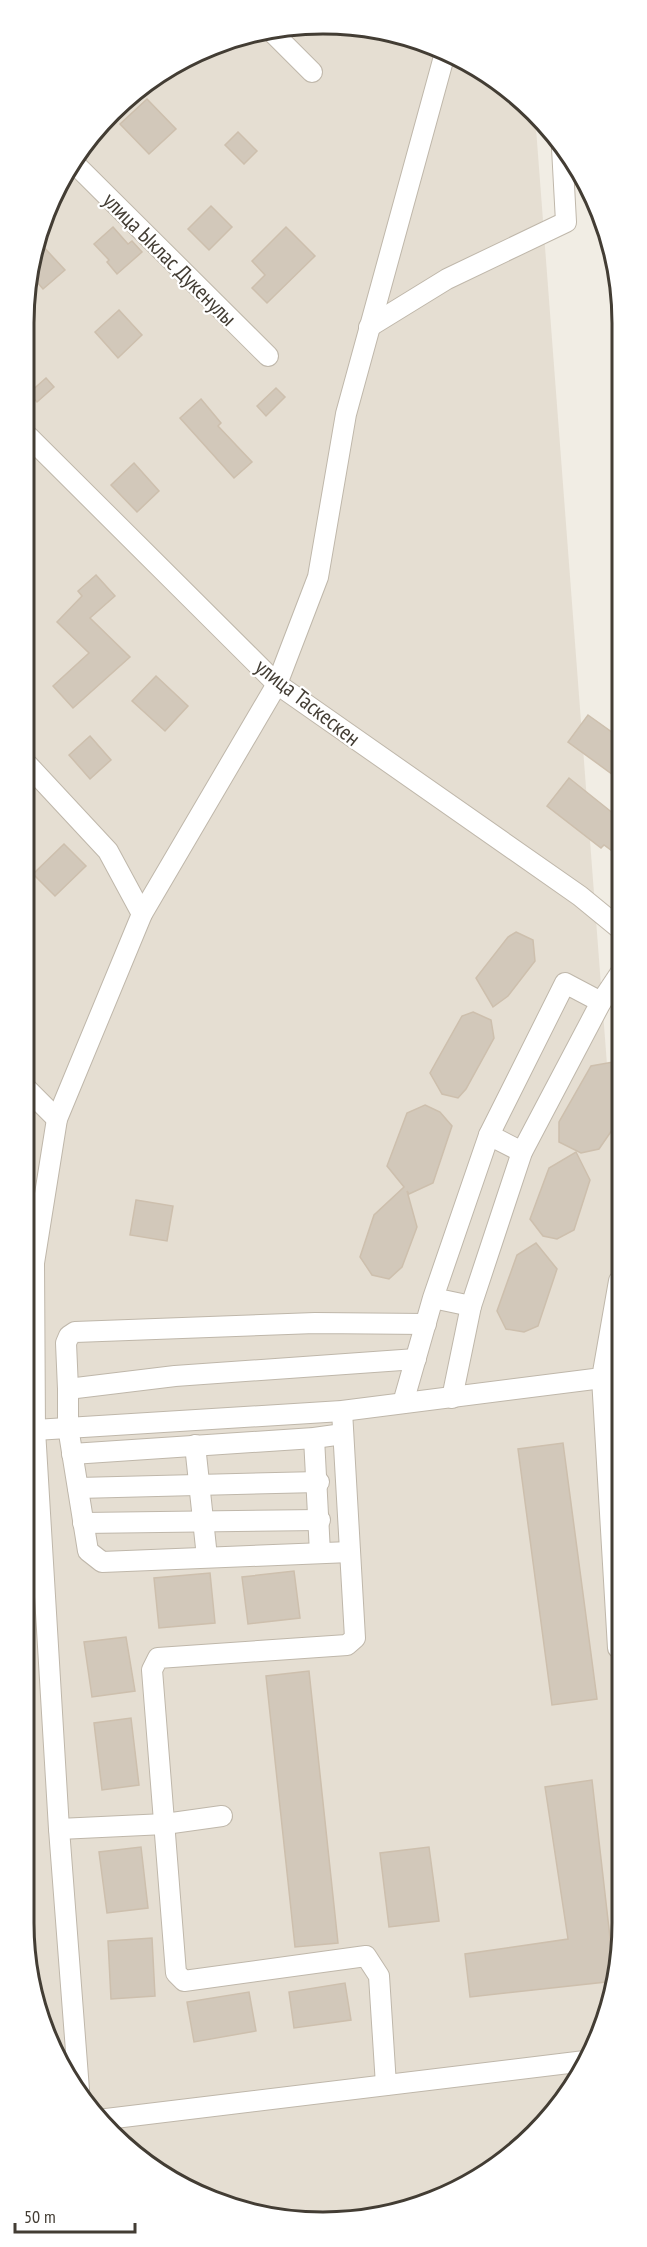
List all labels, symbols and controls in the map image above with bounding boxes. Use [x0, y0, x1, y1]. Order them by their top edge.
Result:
street label: улица Ыклас Дукенулы [97, 186, 243, 332]
street label: улица Таскескен [250, 652, 366, 752]
scale bar [15, 2196, 135, 2234]
text: 50 m [24, 2205, 56, 2228]

